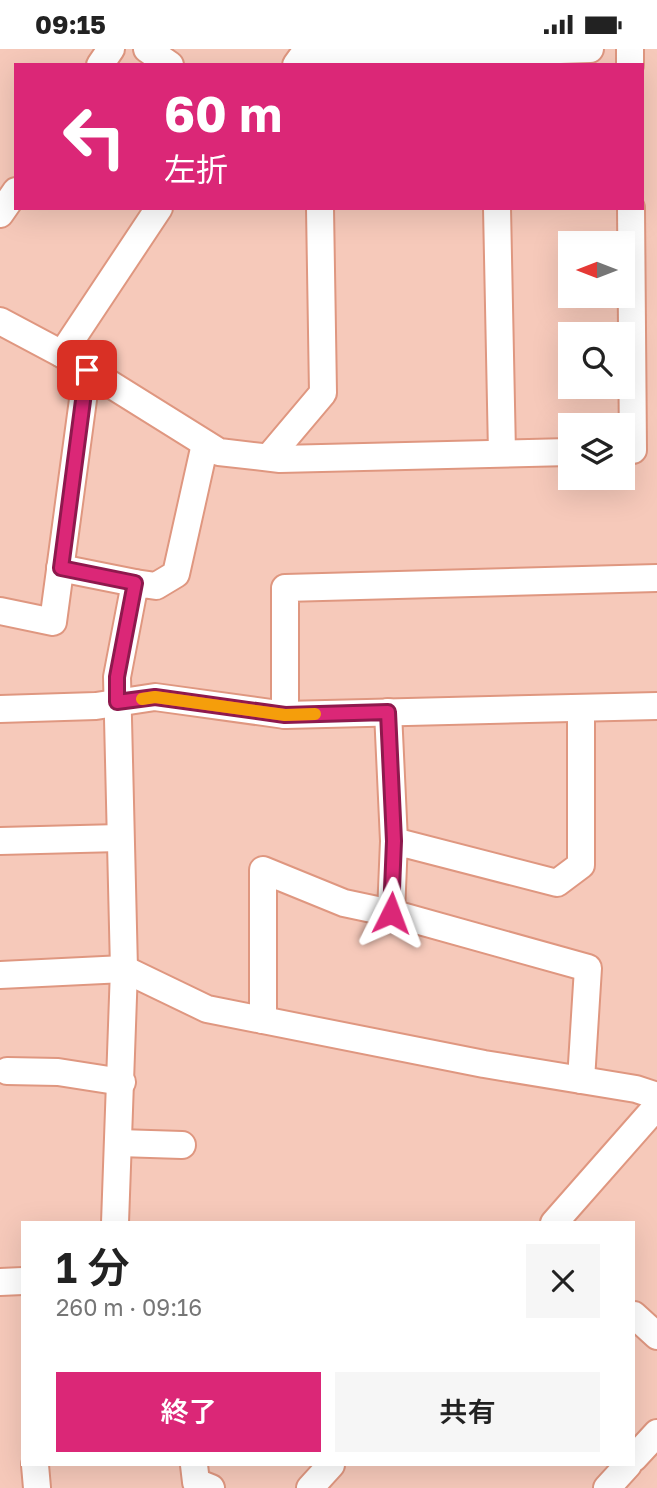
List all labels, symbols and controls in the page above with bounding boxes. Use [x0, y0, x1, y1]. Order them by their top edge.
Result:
text: 09:15 [35, 9, 106, 40]
text: 60 m [164, 84, 282, 143]
icon: left [49, 91, 140, 182]
text: 左折 [164, 150, 228, 188]
north arrow [558, 231, 635, 308]
map controls [558, 231, 635, 490]
button: search [558, 322, 635, 399]
pin [57, 340, 117, 400]
icon: arrive [68, 351, 106, 389]
button: layers [558, 413, 635, 490]
position arrow [354, 876, 428, 950]
text: 1 分 [56, 1242, 130, 1292]
button: close [526, 1244, 600, 1318]
text: 260 m · 09:16 [56, 1293, 202, 1321]
button: 終了 [56, 1372, 321, 1452]
button: 共有 [335, 1372, 600, 1452]

